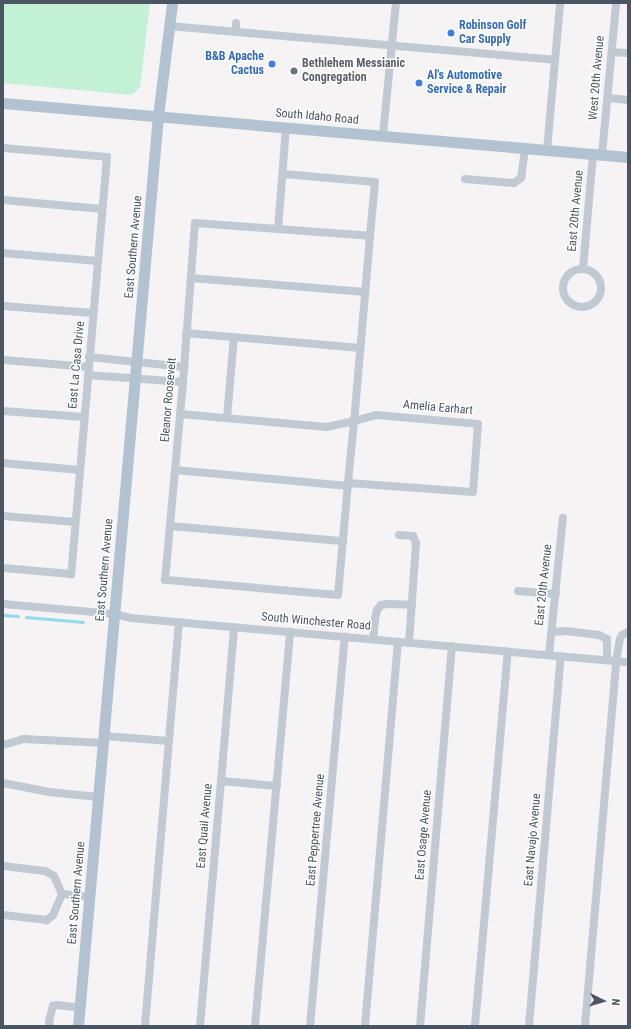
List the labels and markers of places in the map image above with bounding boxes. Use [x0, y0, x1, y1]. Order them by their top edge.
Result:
place label: Robinson Golf Car Supply [459, 19, 527, 47]
marker: Robinson Golf Car Supply [446, 28, 456, 38]
place label: B&B Apache Cactus [205, 50, 264, 78]
place label: Bethlehem Messianic Congregation [302, 57, 405, 85]
marker: B&B Apache Cactus [267, 59, 277, 69]
marker: Bethlehem Messianic Congregation [289, 66, 299, 76]
place label: Al's Automotive Service & Repair [427, 69, 506, 97]
marker: Al's Automotive Service & Repair [414, 78, 424, 88]

